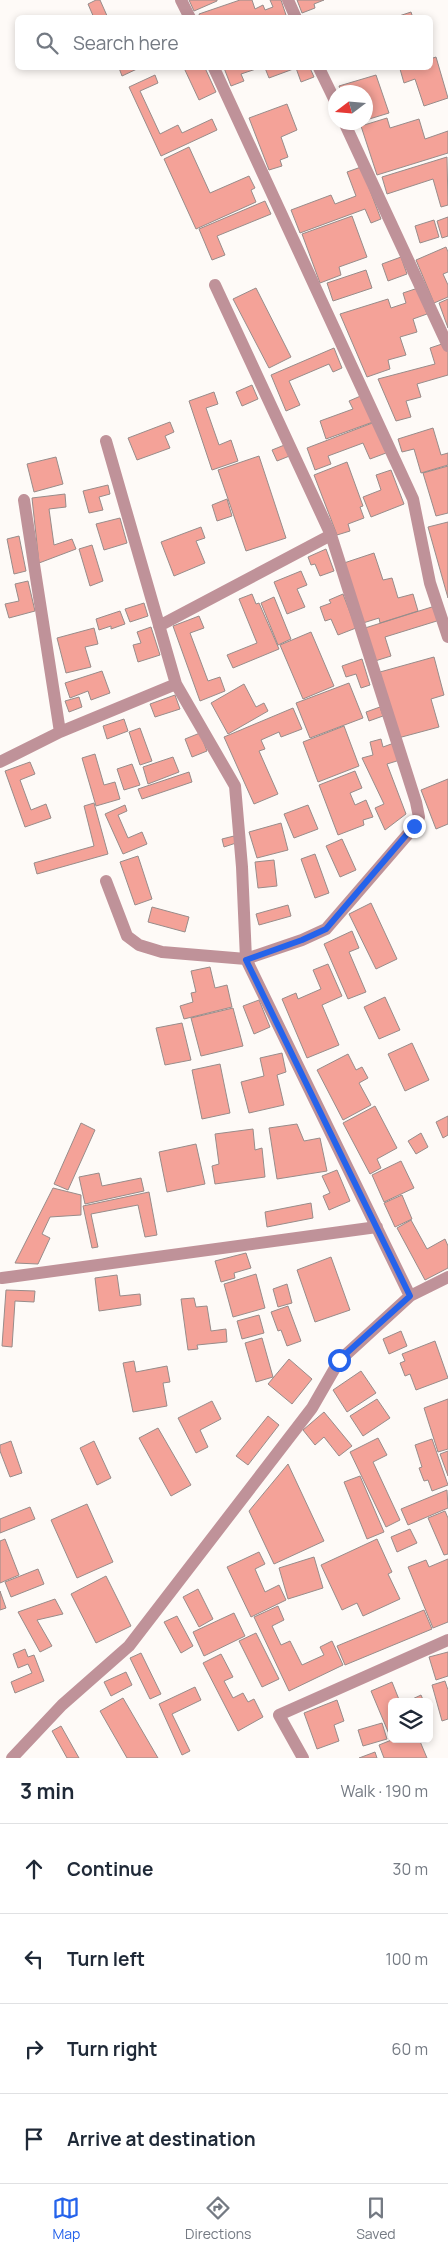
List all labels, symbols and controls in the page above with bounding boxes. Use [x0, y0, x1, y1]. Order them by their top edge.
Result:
search box [15, 15, 433, 70]
icon: search [33, 29, 61, 57]
text: Search here [73, 30, 179, 56]
north arrow [328, 85, 373, 130]
route end [403, 815, 426, 838]
route start [328, 1349, 351, 1372]
map controls [388, 1698, 433, 1743]
button: layers [388, 1698, 433, 1743]
text: 3 min [20, 1777, 74, 1805]
text: Walk · 190 m [340, 1780, 428, 1802]
icon: ahead [20, 1855, 48, 1883]
text: Continue [67, 1856, 153, 1882]
text: 30 m [393, 1858, 428, 1880]
icon: left [20, 1945, 48, 1973]
text: Turn left [67, 1946, 145, 1972]
text: 100 m [385, 1948, 428, 1970]
icon: right [20, 2035, 48, 2063]
text: Turn right [67, 2036, 157, 2062]
text: 60 m [392, 2038, 428, 2060]
icon: arrive [20, 2125, 48, 2153]
text: Arrive at destination [67, 2126, 256, 2152]
tab: Map [52, 2194, 80, 2243]
tab: Directions [185, 2194, 251, 2243]
tab: Saved [356, 2194, 396, 2243]

